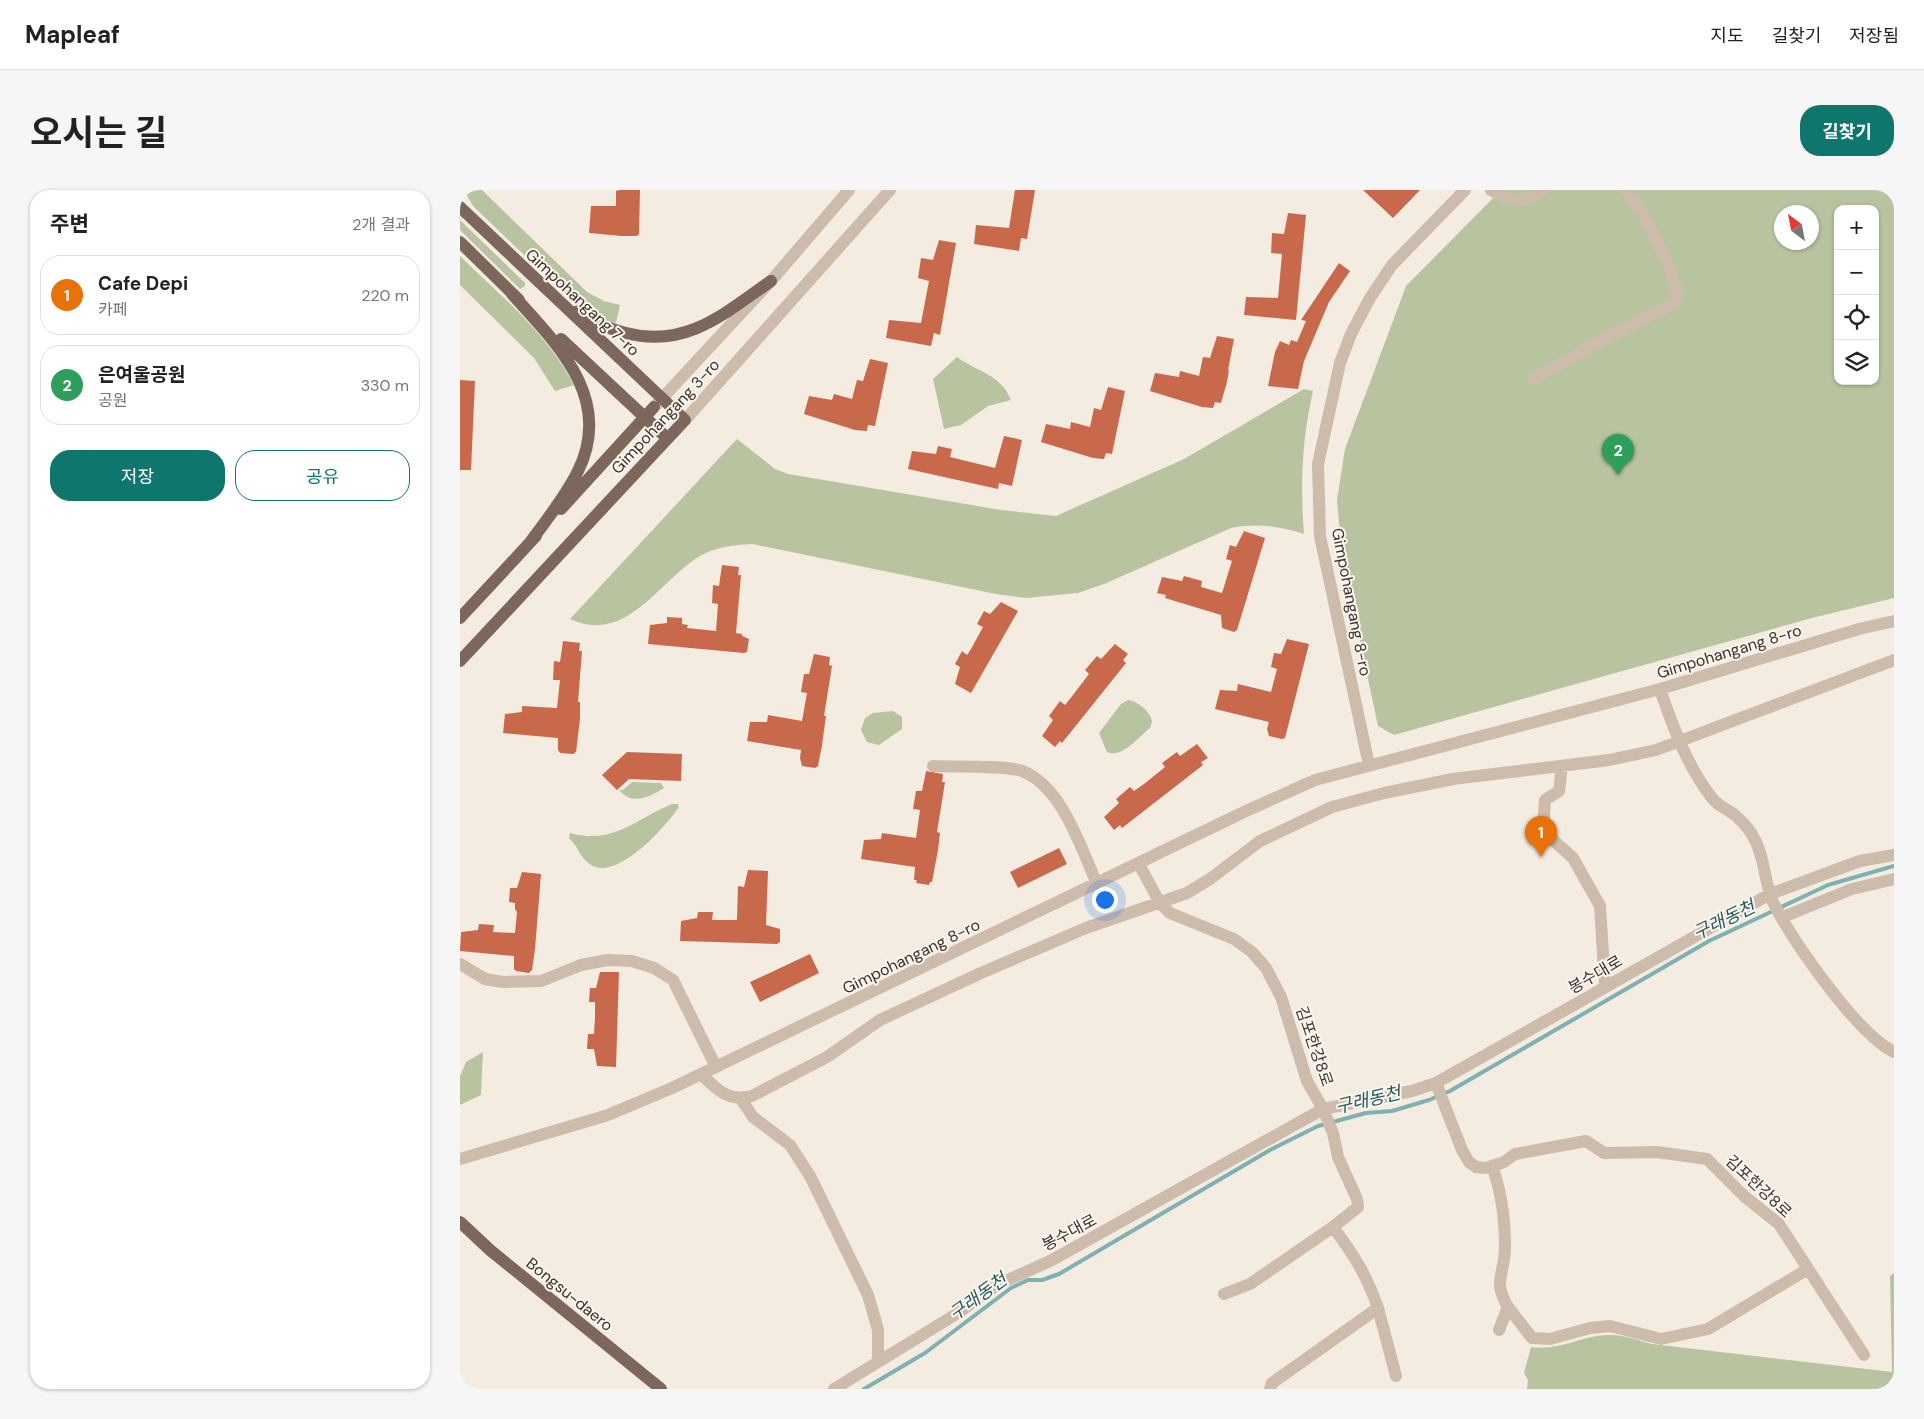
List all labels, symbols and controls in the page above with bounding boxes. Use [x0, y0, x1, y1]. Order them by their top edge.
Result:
text: Mapleaf [25, 19, 120, 50]
text: 지도 [1711, 24, 1744, 48]
text: 길찾기 [1772, 24, 1821, 48]
text: 저장됨 [1849, 24, 1899, 48]
button: 길찾기 [1800, 105, 1894, 156]
text: 오시는 길 [30, 110, 167, 156]
north arrow [1774, 205, 1819, 250]
map controls [1834, 205, 1879, 385]
button: + [1834, 205, 1879, 250]
text: 주변 [50, 210, 89, 238]
text: 2개 결과 [352, 214, 410, 235]
street label: Gimpohangang 7-ro [521, 244, 644, 361]
button: − [1834, 250, 1879, 295]
text: Cafe Depi [98, 271, 188, 296]
text: 1 [64, 285, 70, 306]
text: 220 m [361, 285, 409, 306]
button: locate [1834, 295, 1879, 340]
text: 카페 [98, 299, 127, 320]
button: layers [1834, 340, 1879, 385]
street label: Gimpohangang 3-ro [607, 354, 724, 478]
text: 은여울공원 [98, 362, 185, 387]
text: 2 [62, 375, 72, 396]
text: 330 m [361, 375, 409, 396]
text: 공원 [98, 390, 127, 411]
pin: 2 [1602, 434, 1634, 475]
button: 저장 [50, 450, 225, 501]
button: 공유 [235, 450, 410, 501]
street label: Gimpohangang 8-ro [1327, 526, 1376, 678]
street label: Gimpohangang 8-ro [1654, 619, 1804, 683]
pin: 1 [1525, 816, 1557, 857]
your location [1092, 887, 1118, 913]
water label: 구래동천 [1689, 894, 1761, 945]
street label: Gimpohangang 8-ro [839, 914, 983, 999]
street label: 봉수대로 [1564, 950, 1626, 998]
street label: 김포한강8로 [1291, 1003, 1338, 1089]
water label: 구래동천 [1333, 1080, 1405, 1119]
street label: 김포한강8로 [1721, 1150, 1796, 1223]
street label: 봉수대로 [1038, 1209, 1100, 1256]
street label: Bongsu-daero [522, 1253, 618, 1336]
water label: 구래동천 [944, 1266, 1014, 1326]

